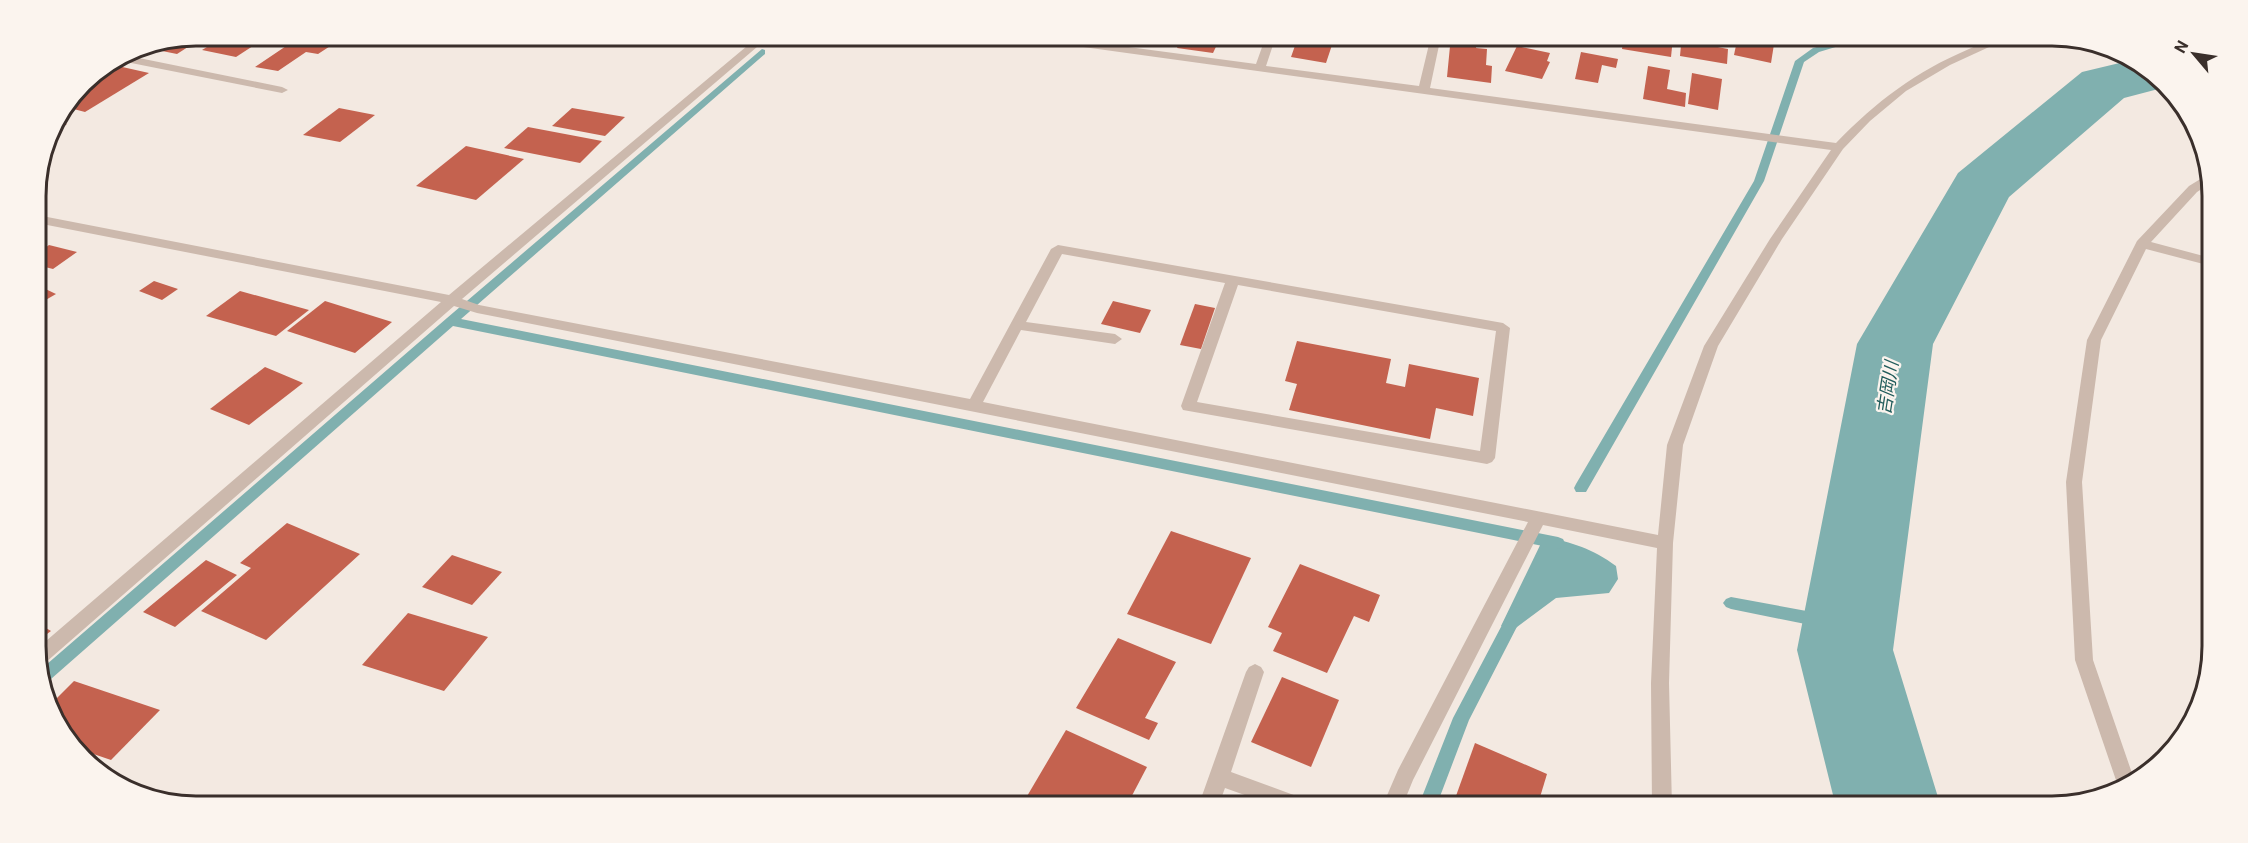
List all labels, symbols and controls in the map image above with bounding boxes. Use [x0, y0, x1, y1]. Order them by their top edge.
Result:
north arrow [2164, 24, 2224, 84]
text: N [2170, 37, 2192, 57]
water label: 吉岡川 [1873, 358, 1902, 416]

